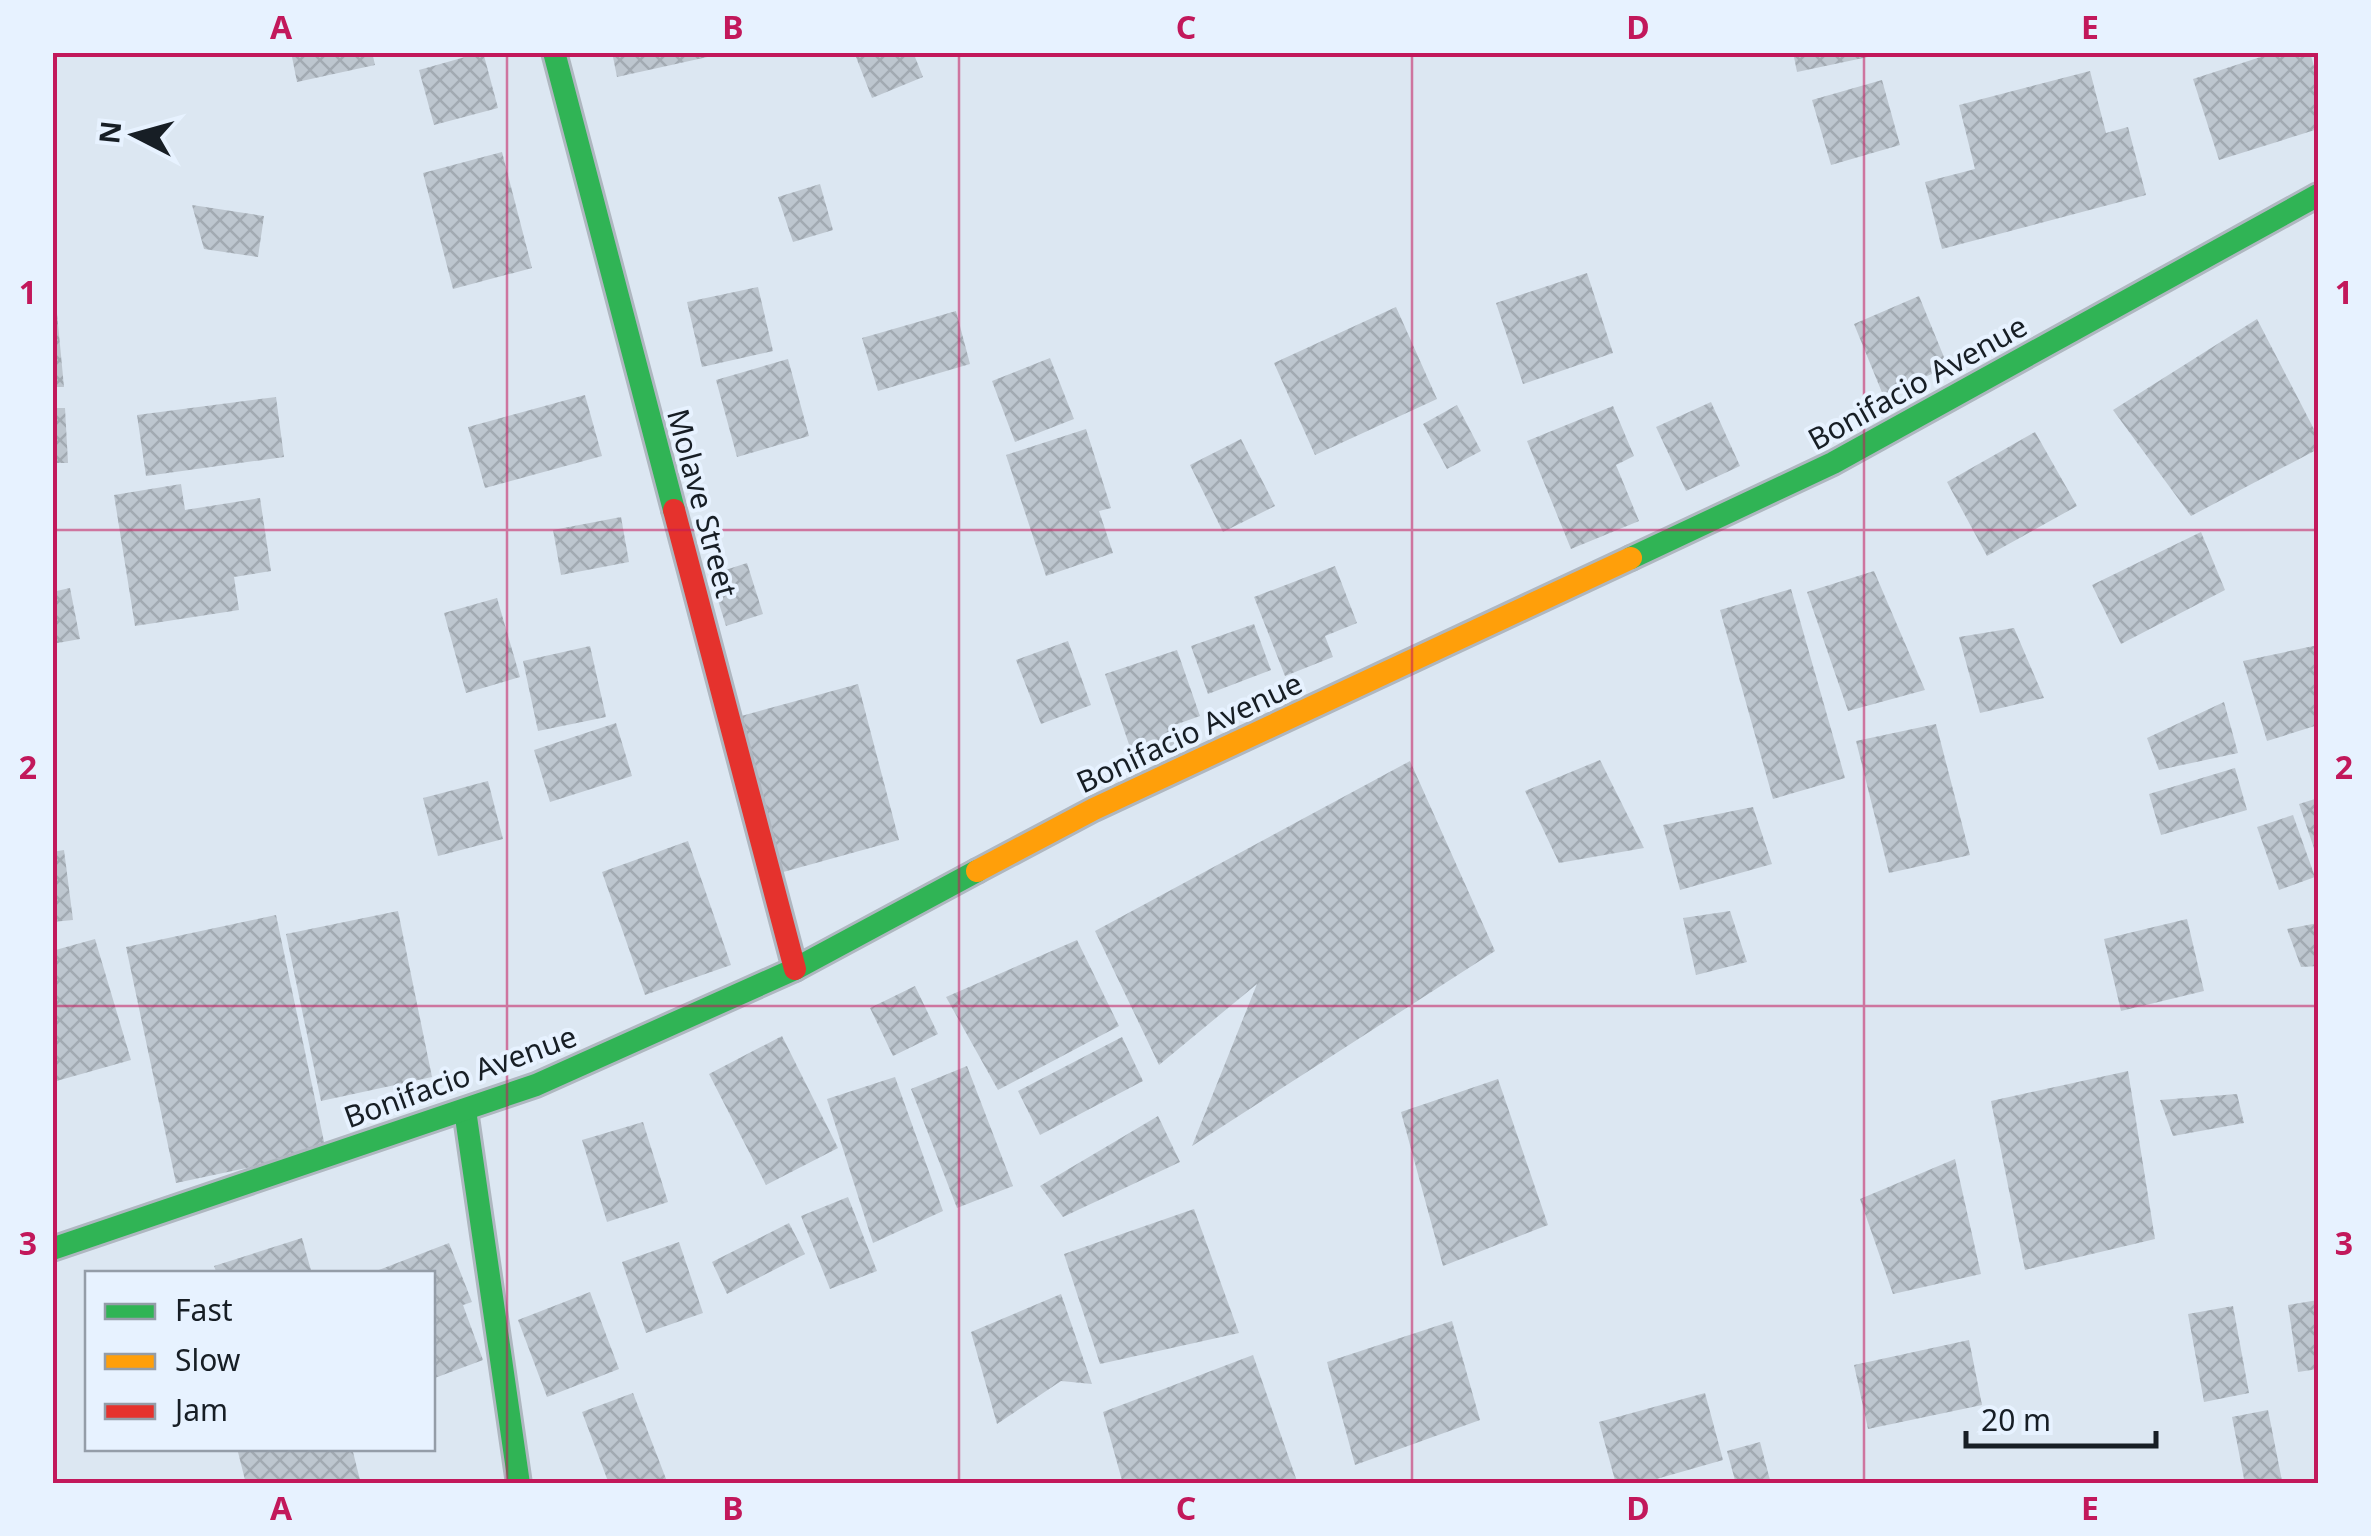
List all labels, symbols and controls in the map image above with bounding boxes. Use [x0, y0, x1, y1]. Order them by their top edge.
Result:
text: A [270, 5, 293, 48]
text: B [722, 5, 744, 48]
text: C [1176, 5, 1196, 48]
text: D [1626, 5, 1650, 48]
text: E [2081, 5, 2099, 48]
north arrow [85, 85, 185, 185]
text: N [89, 119, 129, 146]
text: 1 [19, 270, 37, 313]
text: 1 [2335, 270, 2353, 313]
street label: Bonifacio Avenue [1800, 305, 2034, 459]
street label: Molave Street [658, 404, 748, 602]
street label: Bonifacio Avenue [1070, 662, 1308, 802]
text: 2 [19, 745, 37, 788]
text: 2 [2335, 745, 2353, 788]
street label: Bonifacio Avenue [338, 1015, 582, 1137]
text: 3 [19, 1221, 37, 1264]
text: 3 [2335, 1221, 2353, 1264]
legend [85, 1271, 435, 1451]
text: Fast [175, 1289, 233, 1330]
text: Slow [175, 1339, 241, 1380]
scale bar [1966, 1386, 2156, 1448]
text: Jam [172, 1389, 228, 1430]
text: 20 m [1981, 1399, 2051, 1440]
text: A [270, 1486, 293, 1529]
text: B [722, 1486, 744, 1529]
text: C [1176, 1486, 1196, 1529]
text: D [1626, 1486, 1650, 1529]
text: E [2081, 1486, 2099, 1529]

